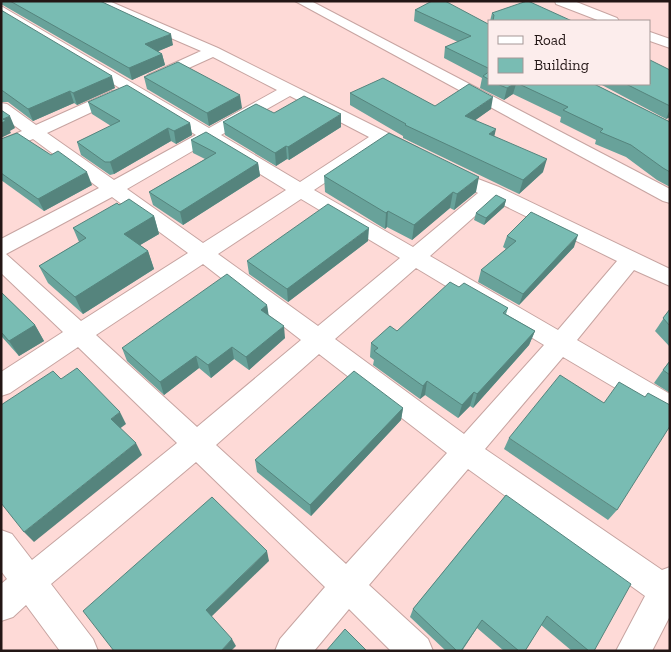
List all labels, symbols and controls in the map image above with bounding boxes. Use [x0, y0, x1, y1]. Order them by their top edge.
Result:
legend [488, 20, 651, 85]
text: Road [534, 31, 567, 49]
text: Building [534, 56, 589, 74]

